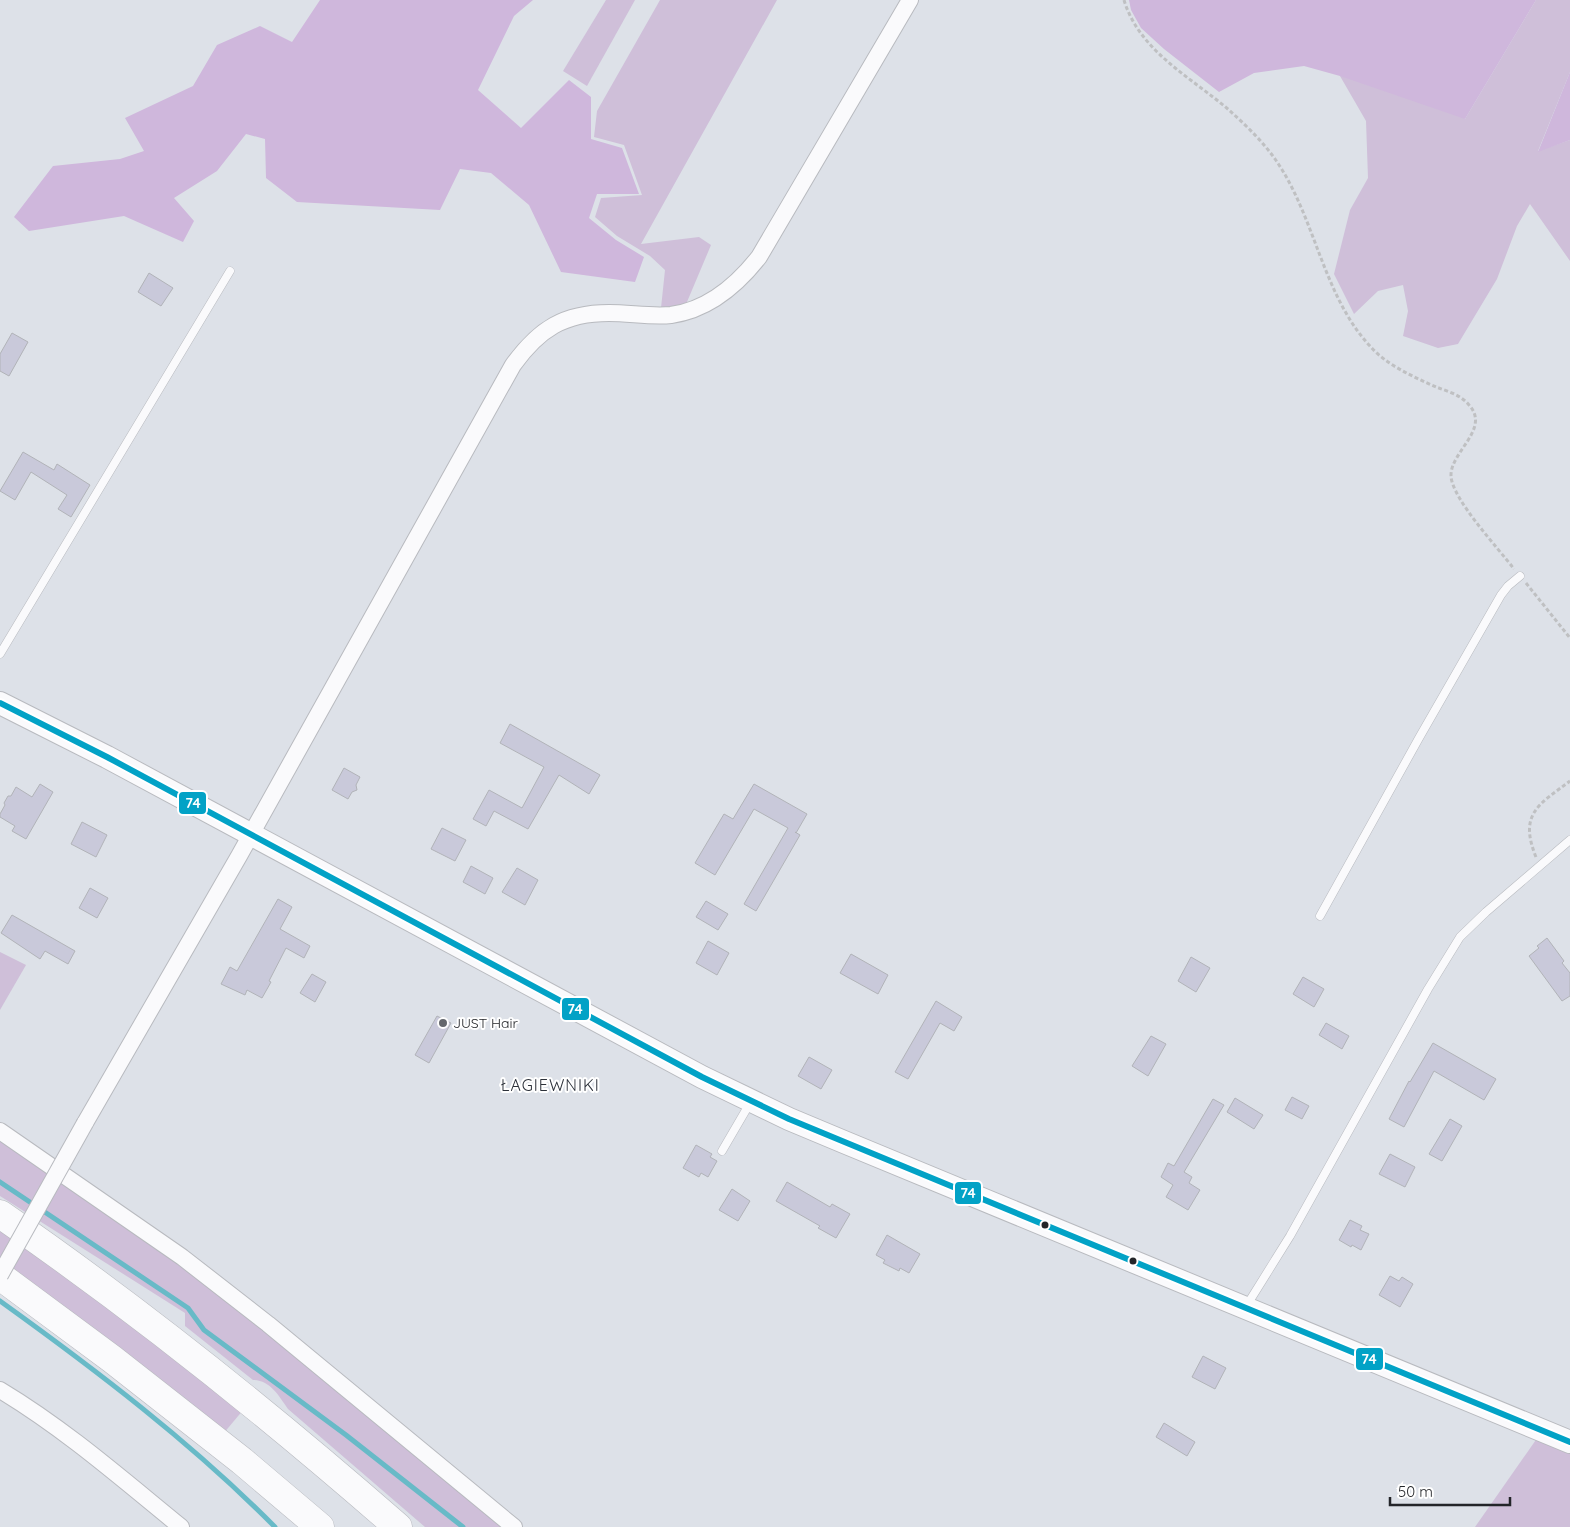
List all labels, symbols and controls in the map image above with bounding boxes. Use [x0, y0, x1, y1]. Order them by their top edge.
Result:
line badge: 74 [178, 791, 207, 815]
text: 74 [185, 794, 201, 812]
line badge: 74 [561, 997, 590, 1021]
text: 74 [567, 1000, 583, 1018]
place label: JUST Hair [453, 1014, 519, 1032]
marker: JUST Hair [437, 1017, 449, 1029]
district label: ŁAGIEWNIKI [500, 1075, 600, 1095]
line badge: 74 [954, 1181, 982, 1205]
text: 74 [960, 1184, 976, 1202]
unlabelled marker [1040, 1220, 1050, 1230]
unlabelled marker [1128, 1256, 1138, 1266]
line badge: 74 [1355, 1347, 1384, 1371]
text: 74 [1361, 1350, 1377, 1368]
scale bar [1390, 1474, 1510, 1506]
text: 50 m [1398, 1482, 1433, 1501]

